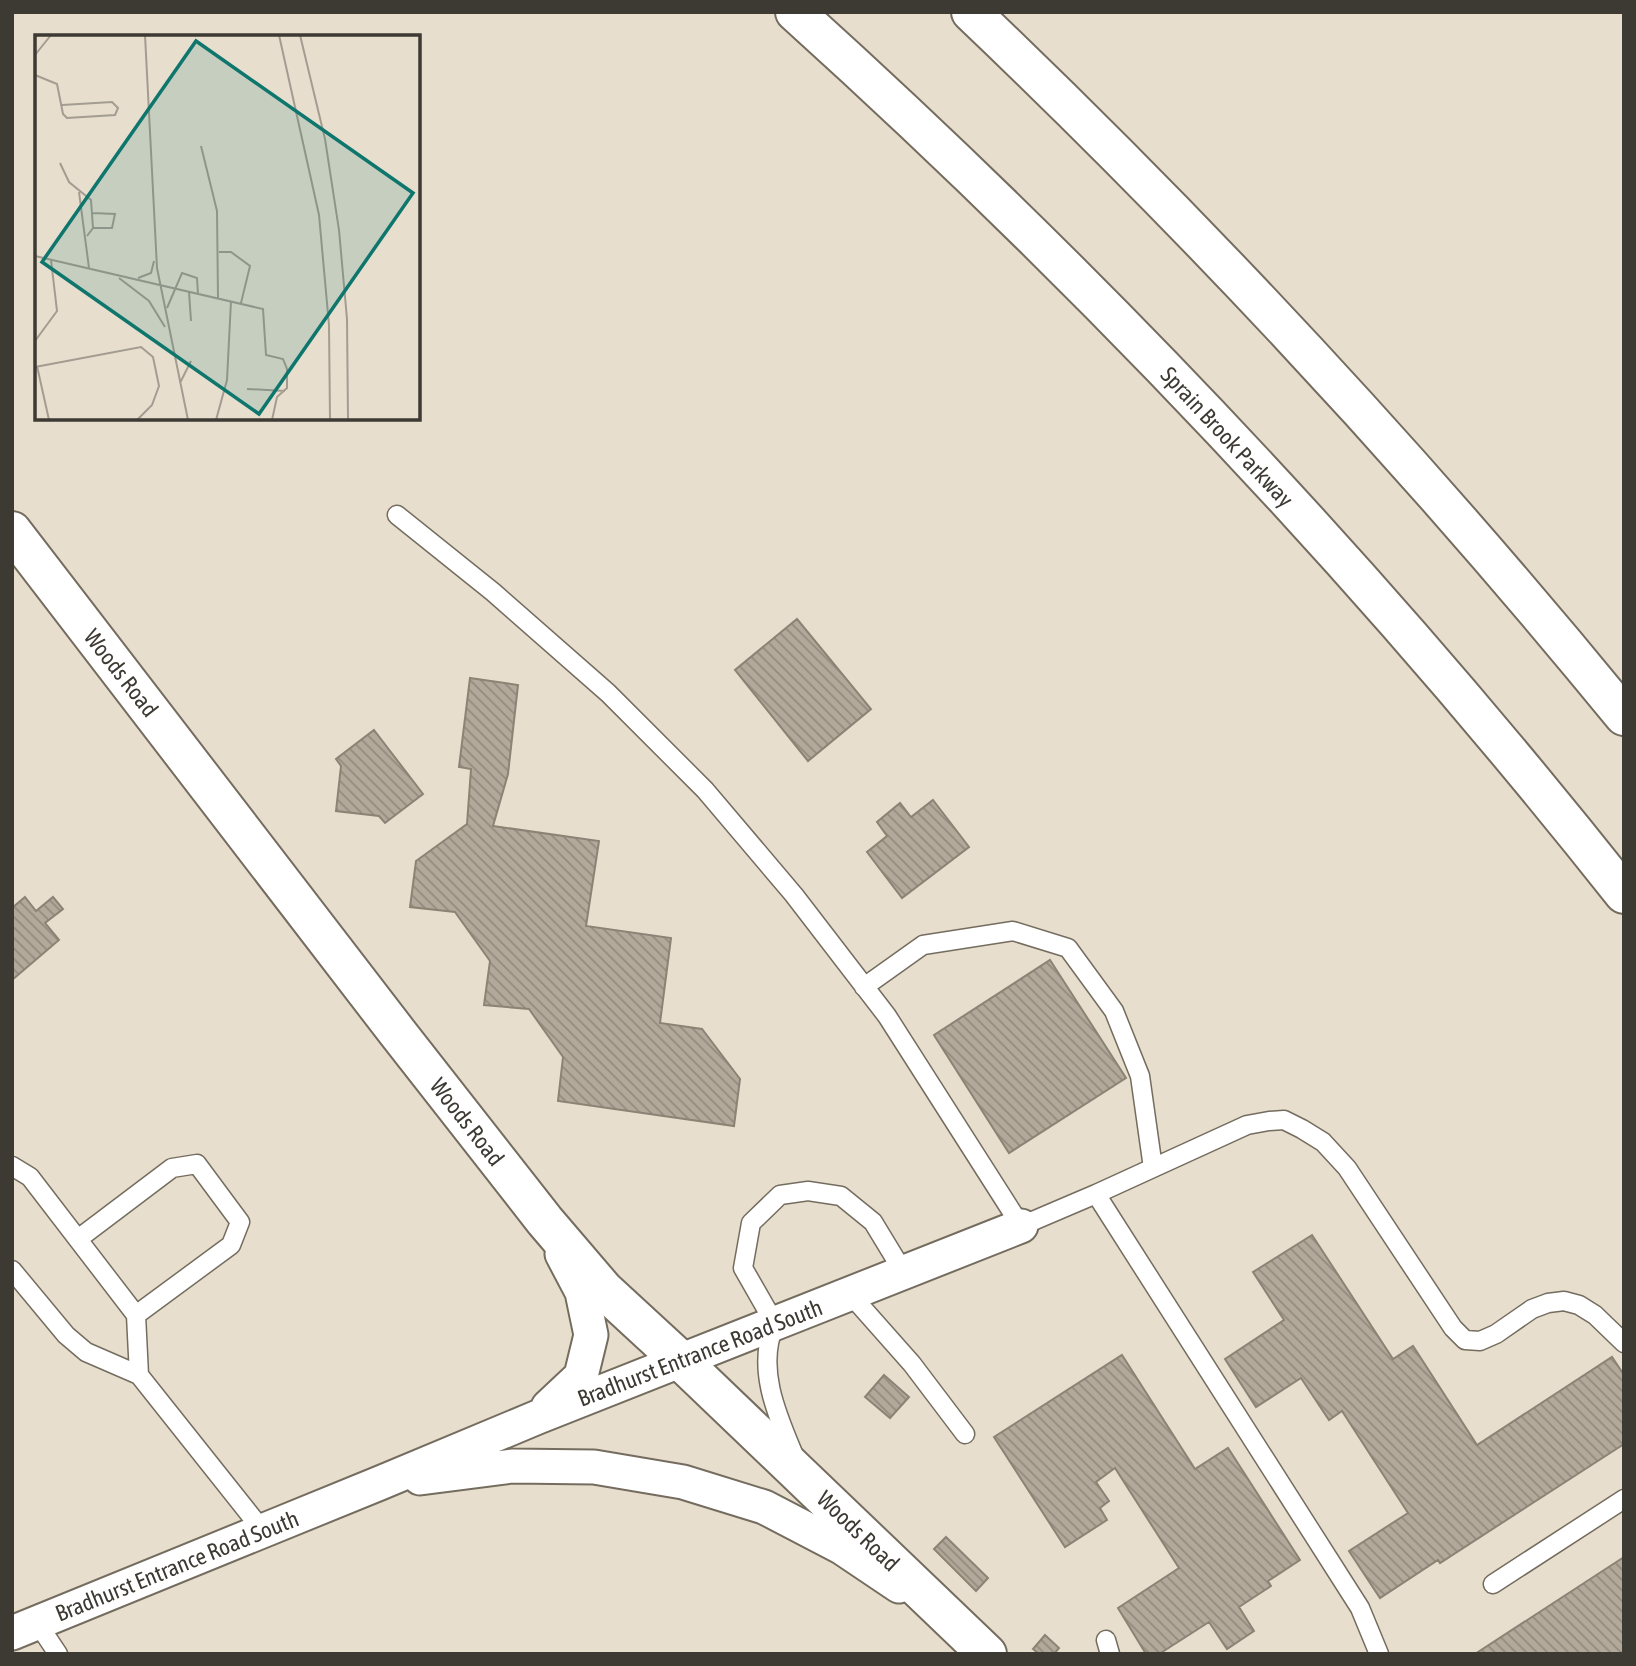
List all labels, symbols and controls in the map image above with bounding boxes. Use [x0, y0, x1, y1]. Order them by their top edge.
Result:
inset map [35, 35, 420, 420]
street label: Sprain Brook Parkway [1155, 362, 1299, 512]
street label: Woods Road [79, 624, 163, 722]
street label: Woods Road [425, 1073, 509, 1171]
street label: Bradhurst Entrance Road South [574, 1294, 826, 1412]
street label: Woods Road [812, 1486, 904, 1576]
street label: Bradhurst Entrance Road South [52, 1505, 302, 1627]

